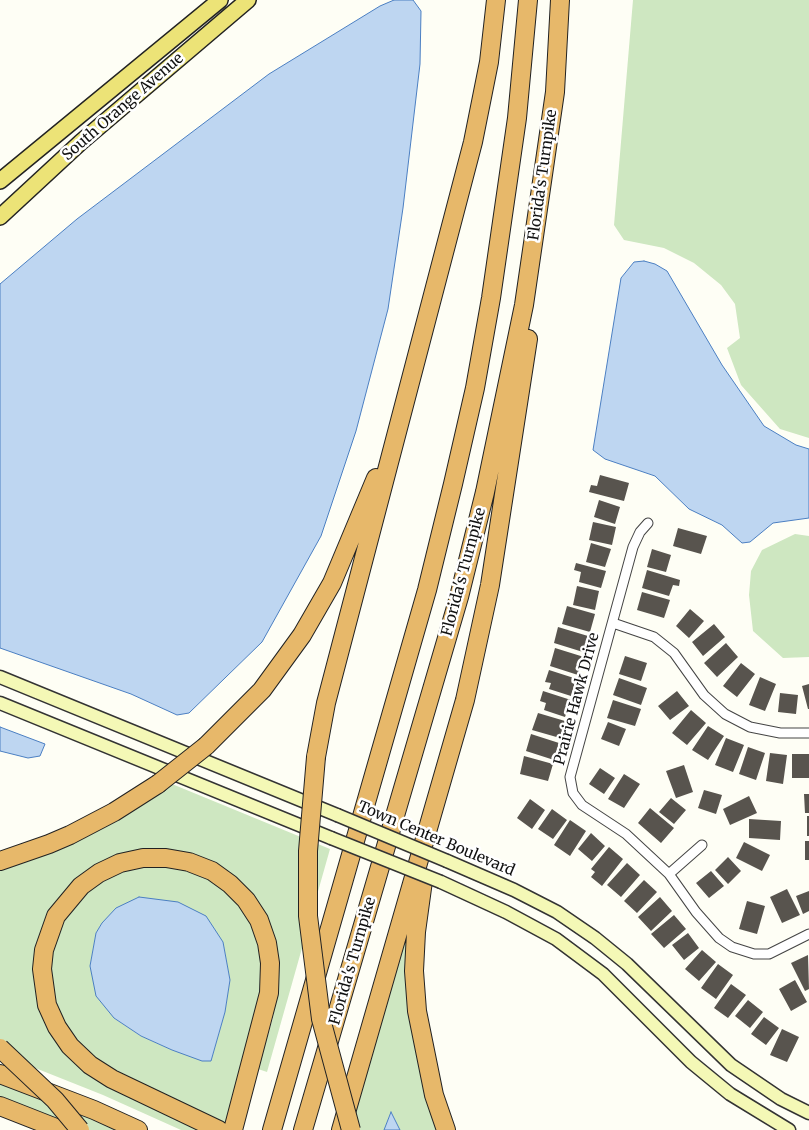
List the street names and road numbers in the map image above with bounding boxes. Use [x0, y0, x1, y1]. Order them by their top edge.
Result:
street label: South Orange Avenue [59, 50, 187, 164]
street label: Florida's Turnpike [525, 108, 561, 242]
street label: Florida's Turnpike [438, 506, 490, 638]
street label: Prairie Hawk Drive [551, 631, 603, 767]
street label: Town Center Boulevard [355, 798, 517, 880]
street label: Florida's Turnpike [326, 895, 380, 1027]

